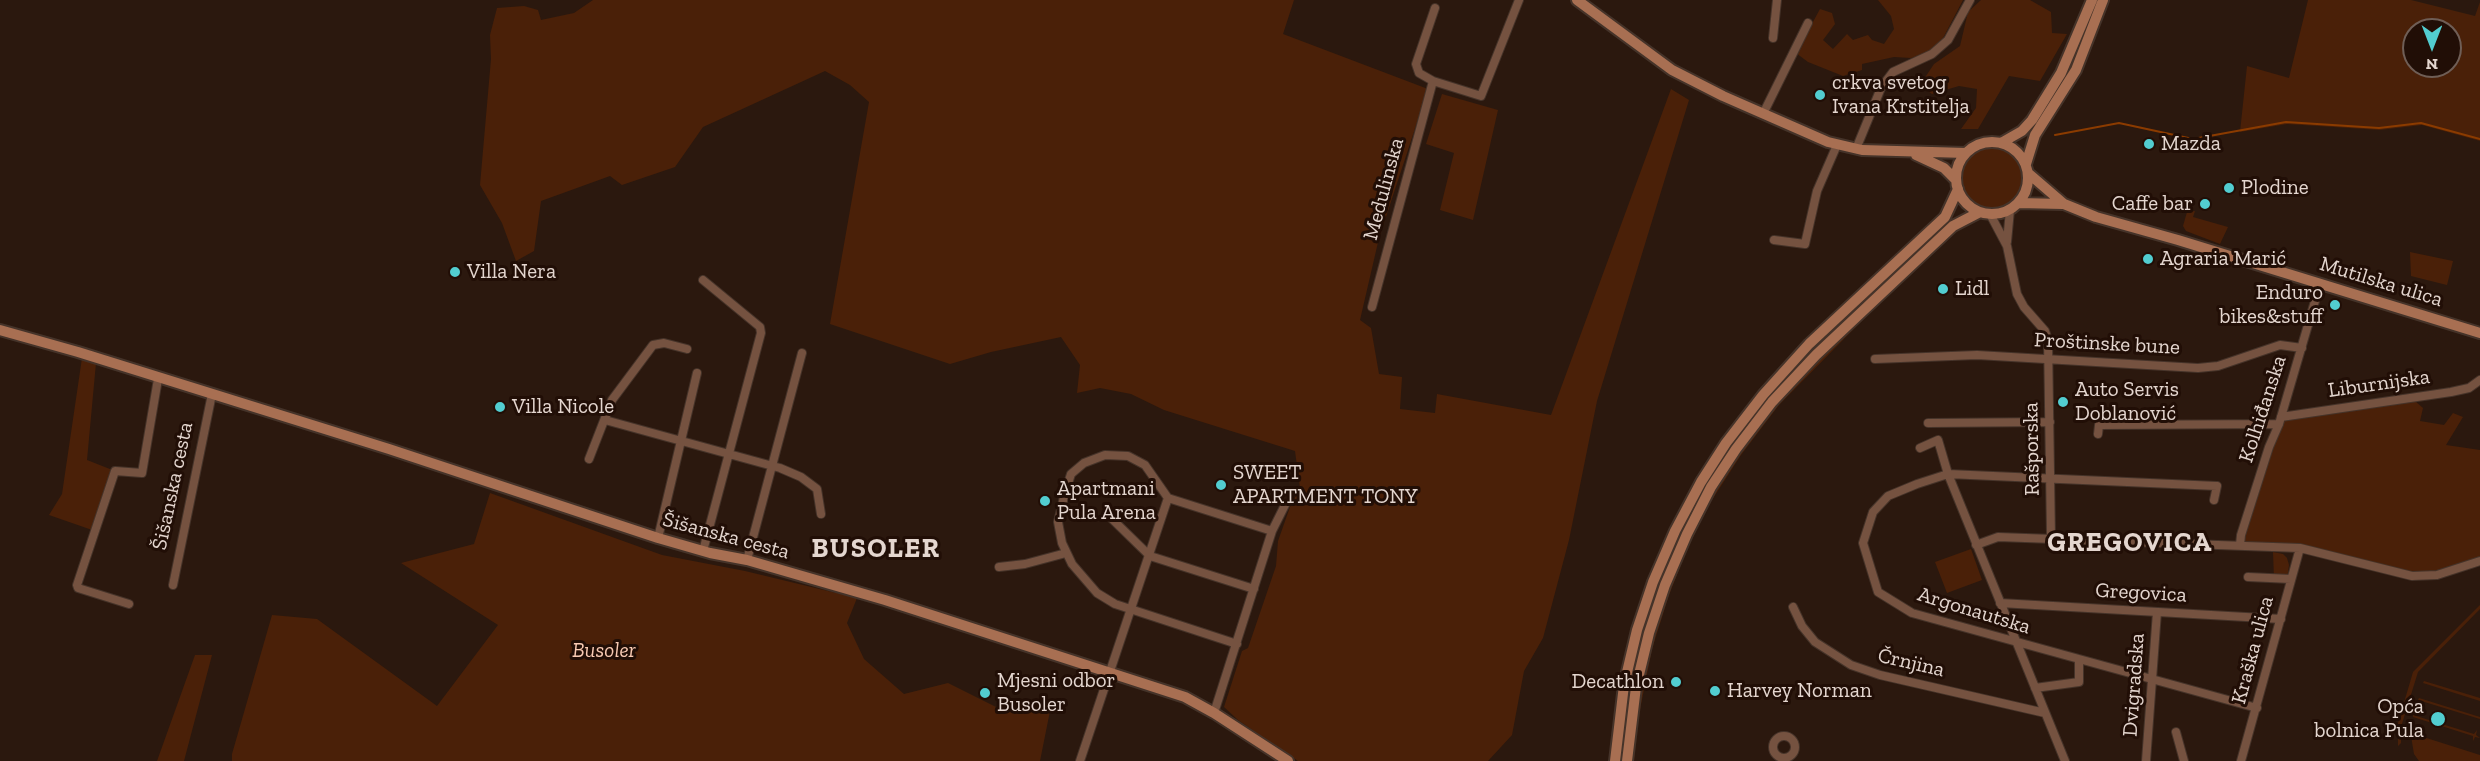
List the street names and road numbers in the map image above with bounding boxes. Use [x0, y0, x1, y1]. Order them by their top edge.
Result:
street label: Medulinska [1358, 135, 1410, 243]
street label: Mutilska ulica [2316, 251, 2446, 313]
street label: Proštinske bune [2034, 328, 2180, 360]
street label: Kolhiđanska [2234, 352, 2292, 466]
street label: Liburnijska [2326, 364, 2432, 404]
street label: Rašporska [2019, 402, 2045, 496]
street label: Šišanska cesta [147, 420, 199, 552]
street label: Šišanska cesta [660, 507, 792, 565]
street label: Gregovica [2095, 578, 2187, 608]
street label: Argonautska [1915, 582, 2033, 640]
street label: Kraška ulica [2227, 593, 2279, 707]
street label: Dvigradska [2118, 632, 2150, 738]
street label: Črnjina [1875, 643, 1947, 683]

